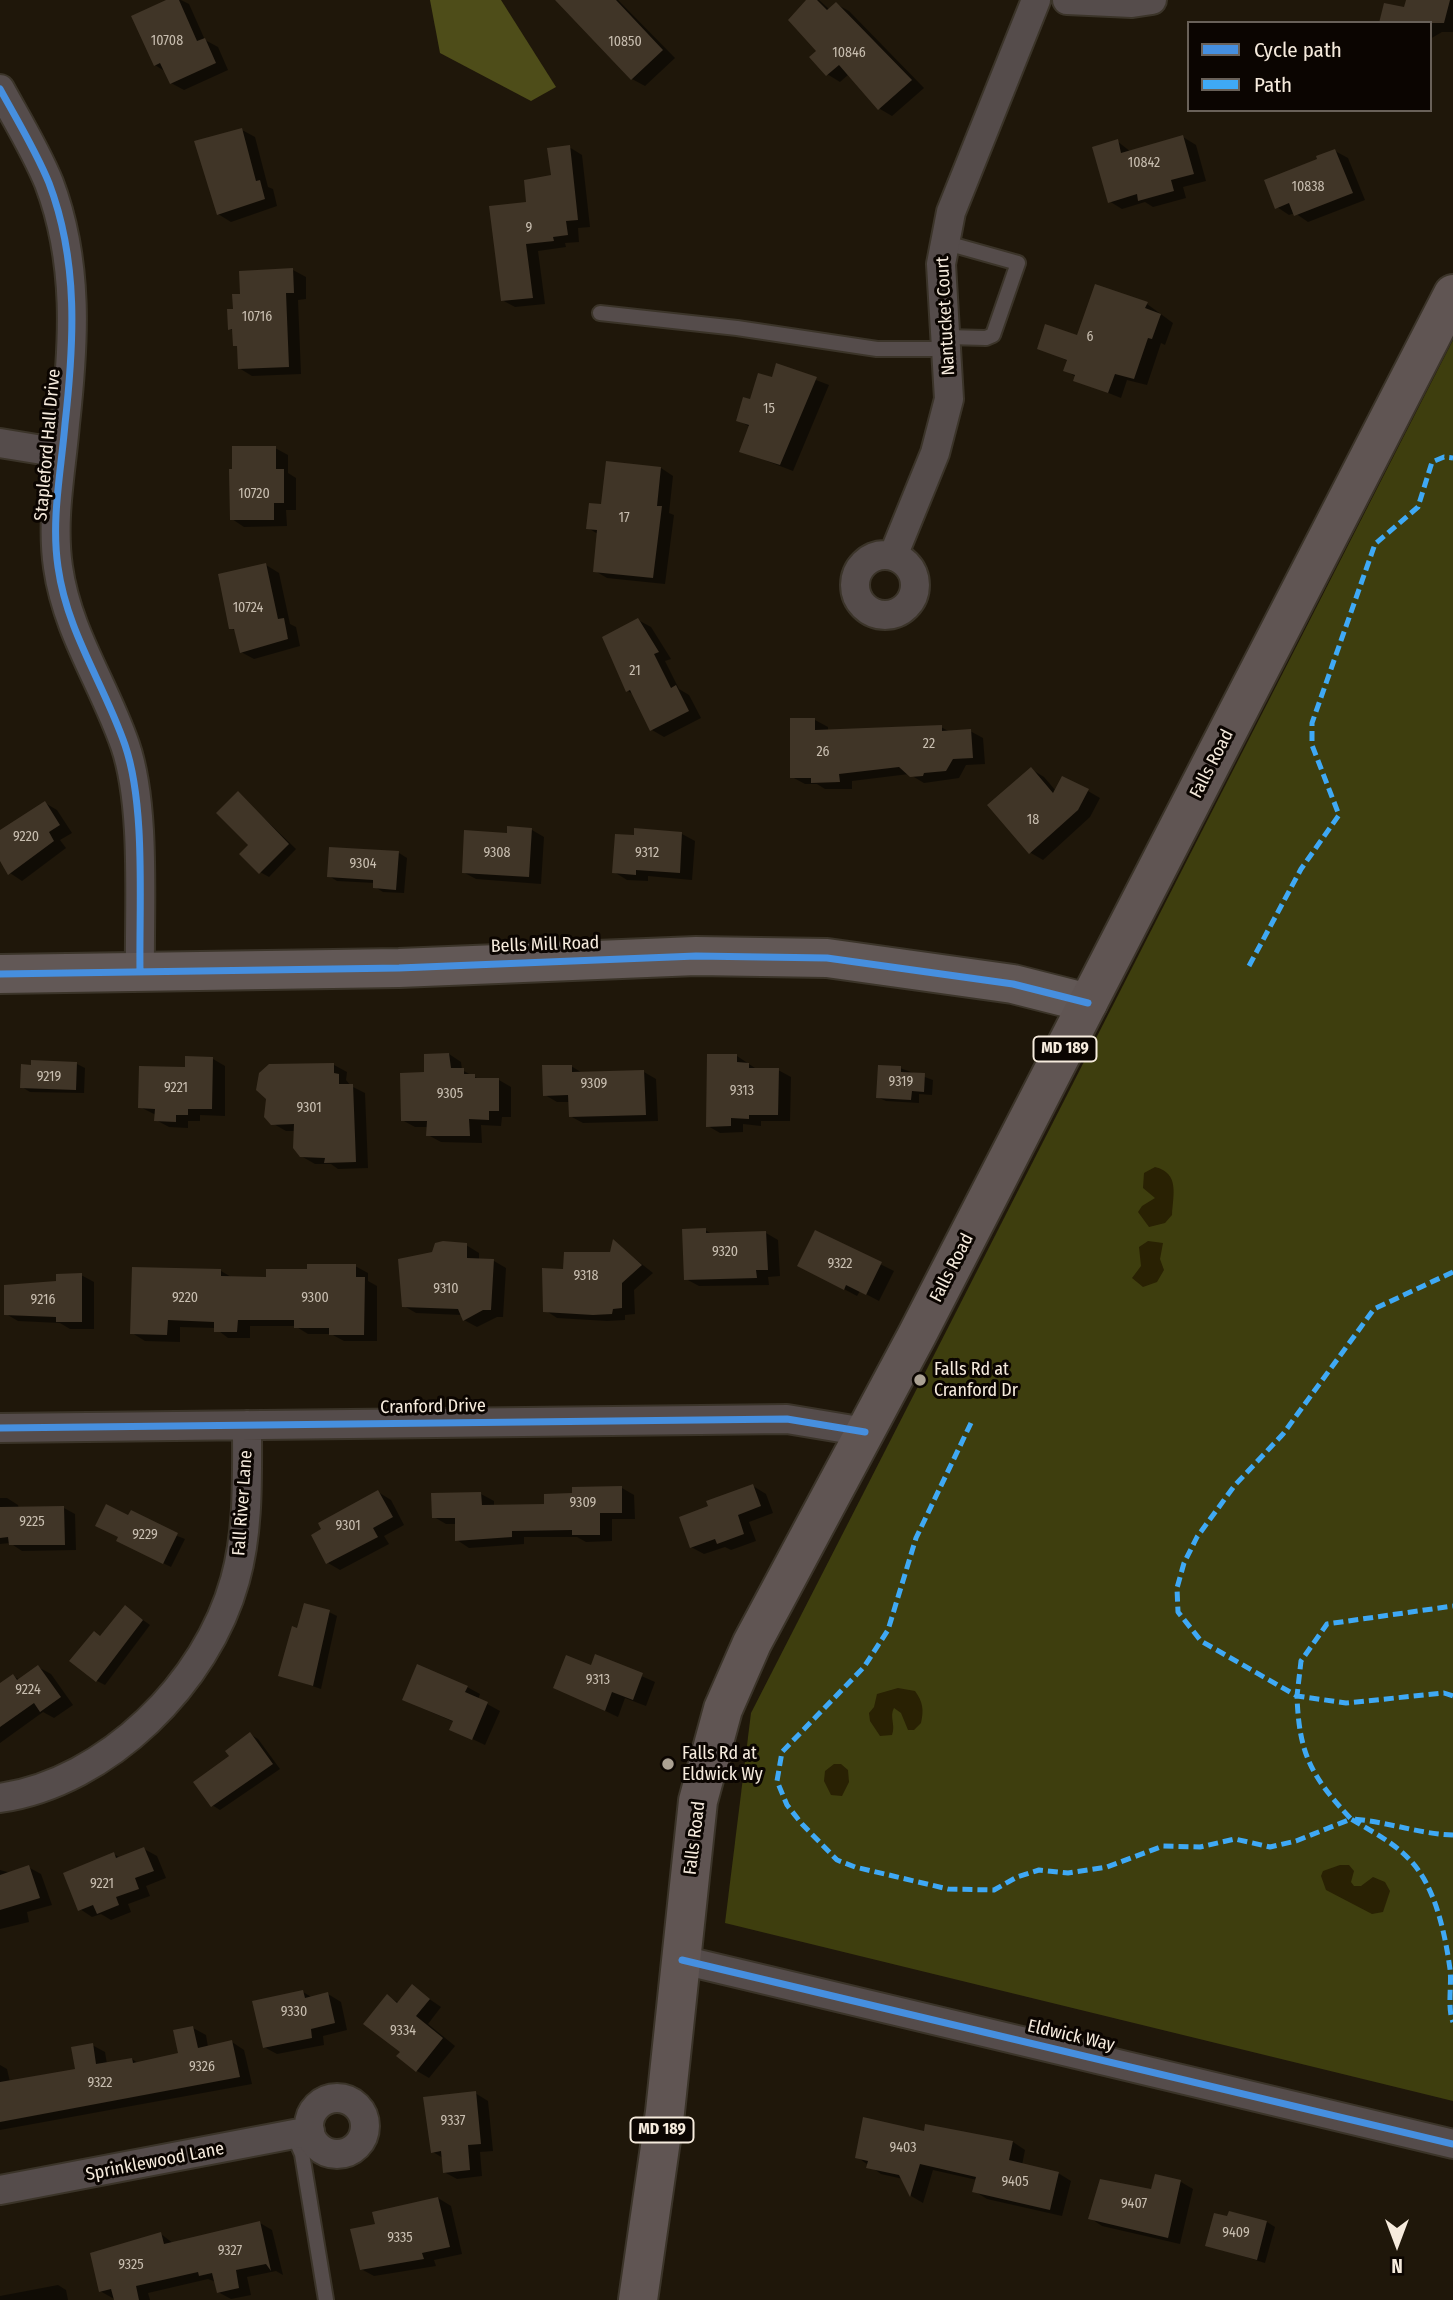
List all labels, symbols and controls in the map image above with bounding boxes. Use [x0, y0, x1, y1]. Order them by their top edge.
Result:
legend [1187, 21, 1432, 112]
house number: 10708 [151, 33, 183, 49]
house number: 10850 [608, 34, 642, 50]
text: Cycle path [1254, 37, 1342, 63]
house number: 10846 [832, 45, 866, 61]
text: Path [1254, 72, 1292, 98]
house number: 10842 [1128, 155, 1160, 171]
house number: 10838 [1291, 179, 1325, 195]
house number: 9 [526, 220, 532, 236]
street label: Nantucket Court [932, 256, 960, 376]
house number: 10716 [242, 309, 272, 325]
house number: 6 [1087, 329, 1093, 345]
street label: Stapleford Hall Drive [31, 368, 65, 522]
house number: 15 [763, 401, 775, 417]
house number: 10720 [238, 486, 270, 502]
house number: 17 [618, 510, 630, 526]
house number: 10724 [233, 600, 263, 616]
house number: 21 [629, 663, 641, 679]
street label: Falls Road [1186, 726, 1238, 802]
house number: 22 [923, 736, 935, 752]
house number: 26 [816, 744, 830, 760]
house number: 18 [1027, 812, 1039, 828]
house number: 9220 [13, 829, 39, 845]
house number: 9308 [483, 845, 511, 861]
house number: 9312 [635, 845, 659, 861]
house number: 9304 [350, 856, 376, 872]
street label: Bells Mill Road [490, 932, 600, 958]
road number: MD 189 [1034, 1036, 1096, 1062]
house number: 9219 [37, 1069, 61, 1085]
house number: 9319 [889, 1074, 913, 1090]
house number: 9309 [581, 1076, 607, 1092]
house number: 9221 [164, 1080, 188, 1096]
house number: 9313 [730, 1083, 754, 1099]
house number: 9305 [437, 1086, 463, 1102]
house number: 9301 [296, 1100, 322, 1116]
street label: Falls Road [926, 1230, 978, 1306]
house number: 9320 [712, 1244, 738, 1260]
house number: 9322 [827, 1256, 853, 1272]
house number: 9318 [574, 1268, 598, 1284]
house number: 9310 [433, 1281, 459, 1297]
house number: 9220 [172, 1290, 198, 1306]
house number: 9300 [301, 1290, 329, 1306]
house number: 9216 [31, 1292, 55, 1308]
place label: Falls Rd at Cranford Dr [934, 1359, 1018, 1402]
marker: Falls Rd at Cranford Dr [912, 1372, 928, 1388]
street label: Cranford Drive [380, 1395, 486, 1419]
street label: Fall River Lane [229, 1449, 257, 1557]
house number: 9309 [570, 1495, 596, 1511]
house number: 9225 [19, 1514, 45, 1530]
house number: 9301 [335, 1518, 361, 1534]
house number: 9229 [132, 1527, 158, 1543]
house number: 9313 [586, 1672, 610, 1688]
house number: 9224 [15, 1682, 41, 1698]
place label: Falls Rd at Eldwick Wy [682, 1743, 763, 1786]
marker: Falls Rd at Eldwick Wy [660, 1756, 676, 1772]
street label: Falls Road [680, 1800, 710, 1876]
house number: 9221 [90, 1876, 114, 1892]
house number: 9330 [281, 2004, 307, 2020]
street label: Eldwick Way [1025, 2015, 1117, 2057]
house number: 9334 [390, 2023, 416, 2039]
house number: 9326 [189, 2059, 215, 2075]
house number: 9322 [87, 2075, 113, 2091]
house number: 9337 [441, 2113, 465, 2129]
road number: MD 189 [630, 2118, 694, 2142]
street label: Sprinklewood Lane [84, 2138, 226, 2186]
house number: 9403 [890, 2140, 916, 2156]
house number: 9405 [1001, 2174, 1029, 2190]
house number: 9407 [1121, 2196, 1147, 2212]
north arrow [1362, 2209, 1432, 2279]
house number: 9409 [1222, 2225, 1250, 2241]
house number: 9335 [387, 2230, 413, 2246]
house number: 9327 [218, 2243, 242, 2259]
text: N [1391, 2254, 1403, 2277]
house number: 9325 [118, 2257, 144, 2273]

